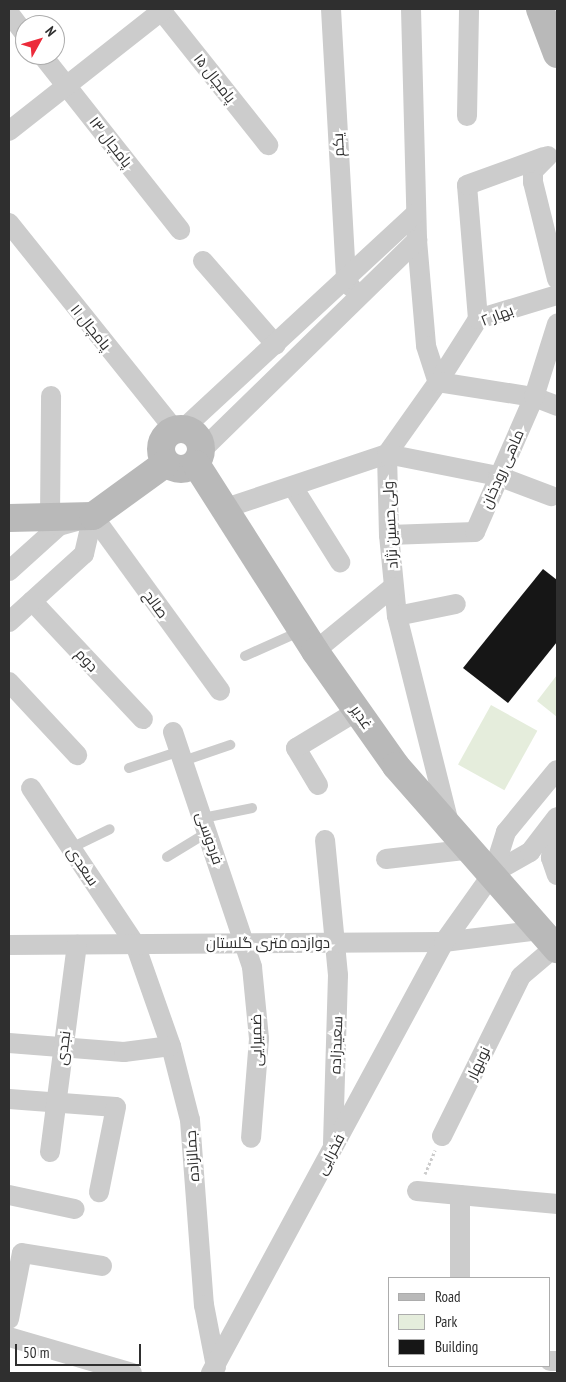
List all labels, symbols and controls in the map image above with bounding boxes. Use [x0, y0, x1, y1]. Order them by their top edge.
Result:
north arrow [15, 15, 65, 65]
text: N [42, 23, 60, 40]
street label: پامچال ۱۵ [190, 50, 240, 106]
street label: پامچال ۱۳ [86, 113, 136, 171]
street label: یکم [328, 133, 348, 157]
street label: پامچال ۱۱ [67, 300, 115, 354]
street label: بهار ۲ [478, 301, 516, 329]
street label: ماهی رودخان [477, 427, 527, 511]
street label: ولی حسین نژاد [379, 481, 401, 569]
street label: صالح [140, 586, 172, 622]
street label: دوم [72, 645, 102, 675]
street label: غدیر [347, 701, 377, 733]
street label: فردوسی [193, 809, 227, 867]
street label: سعدی [63, 843, 103, 889]
street label: دوازده متری گلستان [206, 934, 330, 952]
street label: ضمیرایی [247, 1014, 265, 1066]
street label: سعیدزاده [326, 1016, 346, 1074]
street label: نجدی [52, 1030, 74, 1066]
street label: نوبهار [462, 1043, 494, 1083]
street label: جمالزاده [181, 1130, 203, 1182]
street label: فخرایی [312, 1130, 348, 1178]
legend [388, 1277, 551, 1367]
text: Road [435, 1287, 461, 1306]
text: Park [435, 1312, 457, 1331]
scale bar [18, 1334, 144, 1366]
text: Building [435, 1337, 478, 1356]
text: 50 m [23, 1343, 49, 1362]

